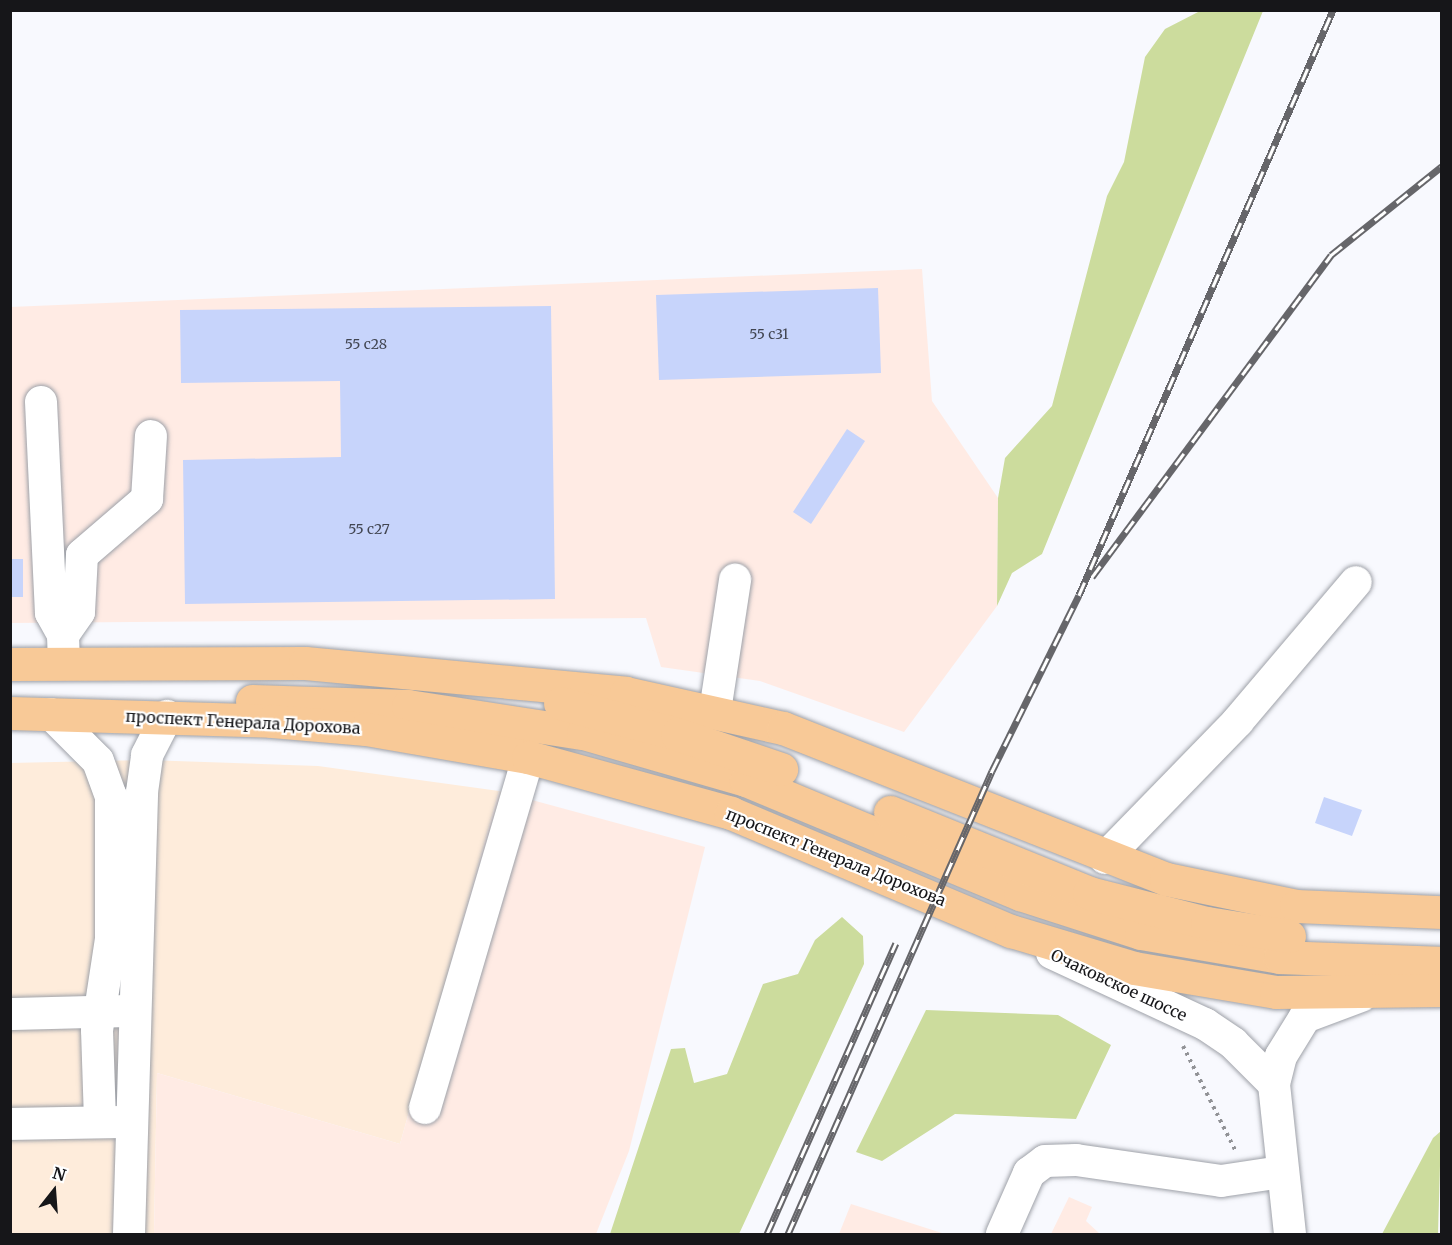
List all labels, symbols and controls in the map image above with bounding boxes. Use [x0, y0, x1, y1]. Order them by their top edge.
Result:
house number: 55 с31 [749, 326, 789, 342]
house number: 55 с28 [345, 336, 387, 352]
house number: 55 с27 [348, 521, 390, 537]
street label: проспект Генерала Дорохова [125, 706, 361, 738]
street label: проспект Генерала Дорохова [723, 804, 949, 910]
street label: Очаковское шоссе [1048, 945, 1190, 1025]
north arrow [24, 1161, 84, 1221]
text: N [50, 1162, 68, 1185]

